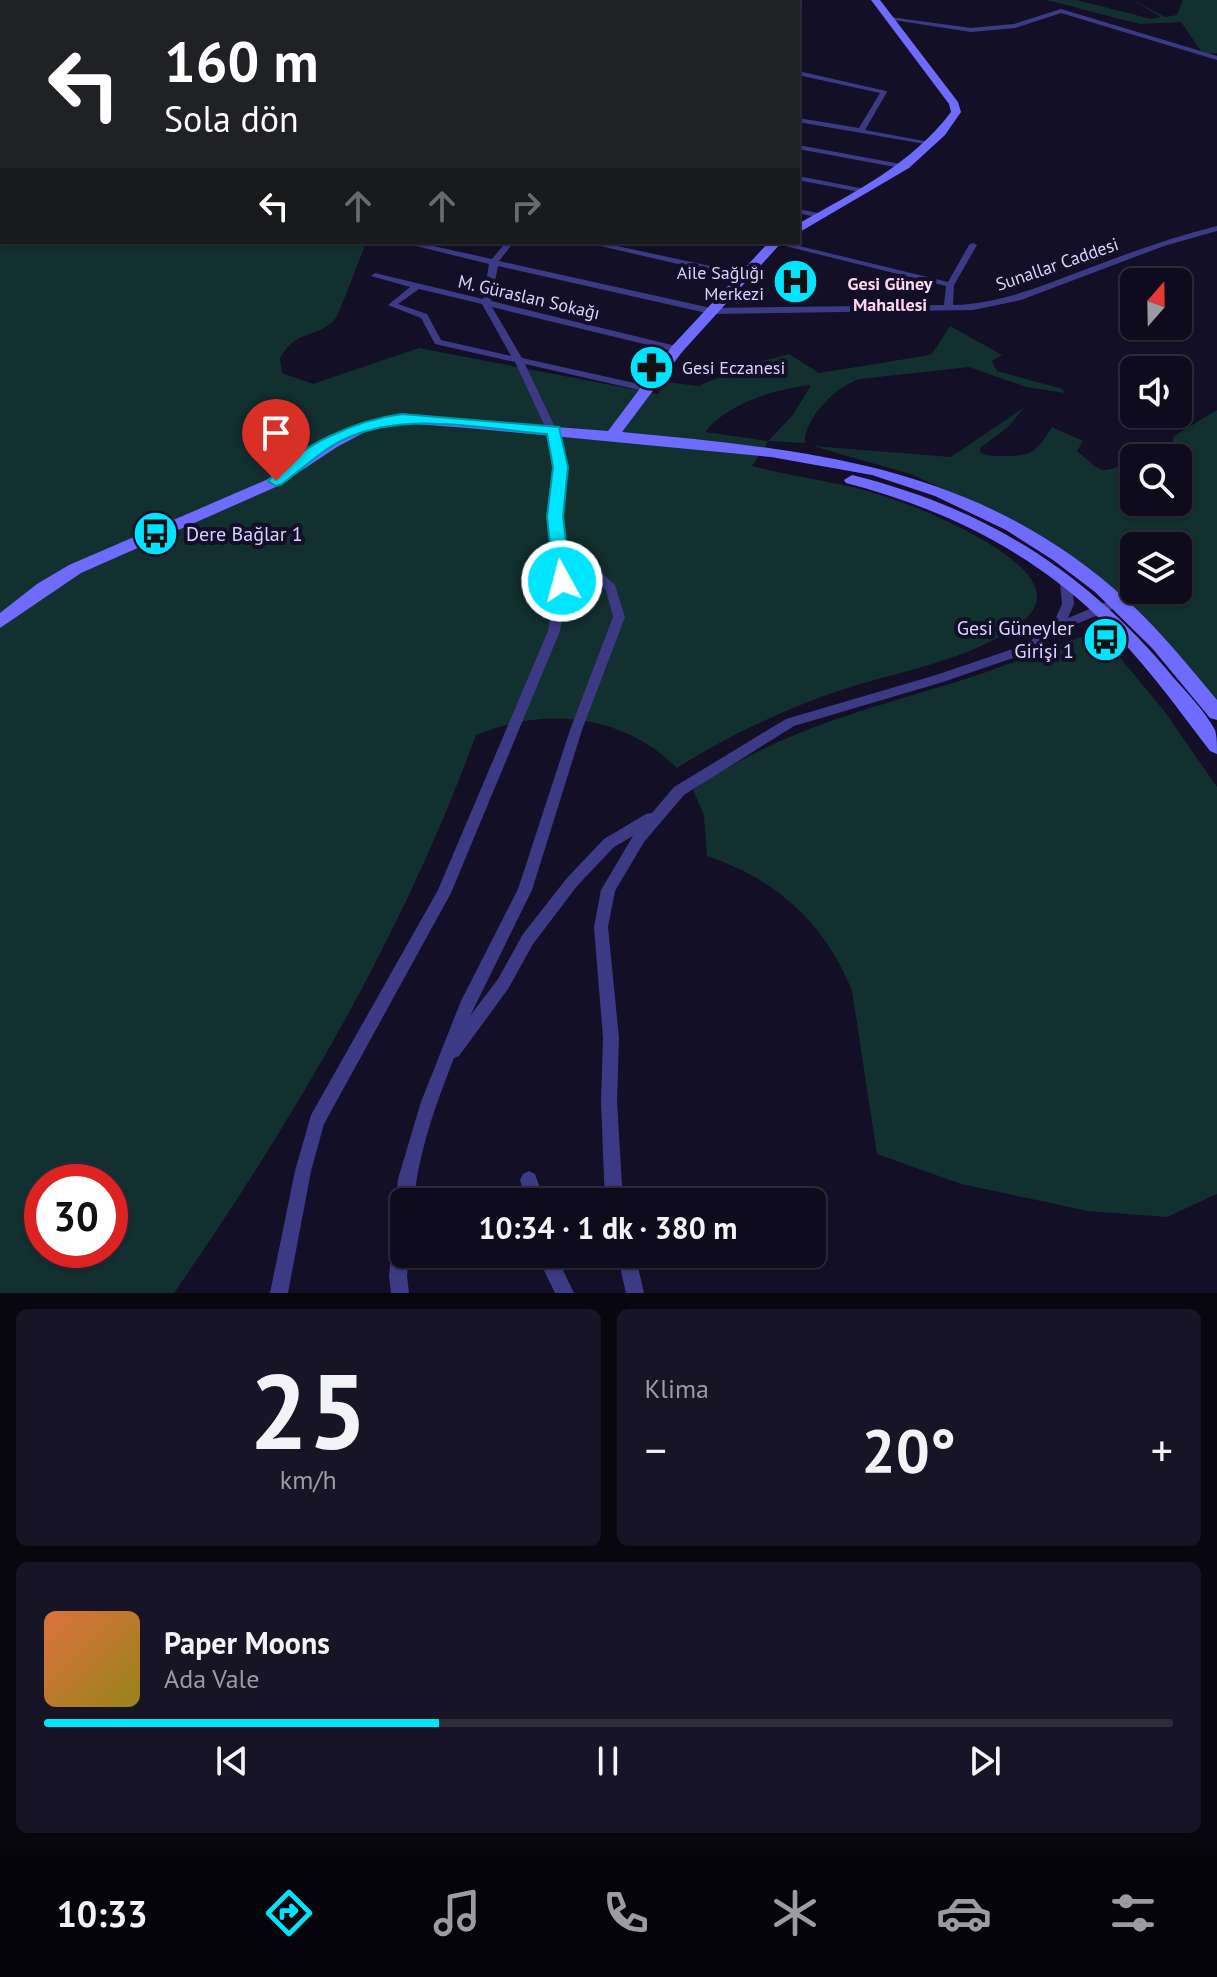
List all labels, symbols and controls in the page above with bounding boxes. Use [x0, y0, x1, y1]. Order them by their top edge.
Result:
text: 160 m [164, 25, 319, 97]
icon: left [32, 32, 136, 136]
text: Sola dön [164, 95, 299, 142]
icon: left [252, 184, 296, 228]
icon: ahead [336, 184, 380, 228]
icon: ahead [420, 184, 464, 228]
icon: right [504, 184, 548, 228]
street label: Sunallar Caddesi [993, 232, 1121, 296]
hospital icon: Aile Sağlığı Merkezi [771, 258, 819, 306]
place label: Aile Sağlığı Merkezi [677, 261, 764, 305]
north arrow [1120, 268, 1192, 340]
map controls [1120, 268, 1192, 604]
street label: M. Güraslan Sokağı [456, 269, 602, 325]
district label: Gesi Güney Mahallesi [848, 272, 933, 316]
pharmacy icon: Gesi Eczanesi [627, 343, 675, 391]
place label: Gesi Eczanesi [682, 356, 785, 379]
button: sound [1120, 356, 1192, 428]
pin [242, 399, 310, 481]
icon: arrive [254, 411, 298, 455]
button: search [1120, 444, 1192, 516]
bus stop icon: Dere Bağlar 1 [131, 510, 179, 558]
place label: Dere Bağlar 1 [186, 521, 303, 547]
button: layers [1120, 532, 1192, 604]
position arrow [520, 539, 604, 623]
place label: Gesi Güneyler Girişi 1 [957, 615, 1074, 664]
bus stop icon: Gesi Güneyler Girişi 1 [1081, 616, 1129, 664]
speed limit sign: 30 [24, 1164, 128, 1268]
text: 10:34 · 1 dk · 380 m [478, 1208, 738, 1247]
text: 25 [249, 1343, 367, 1478]
text: Klima [645, 1372, 709, 1405]
text: 20° [862, 1411, 956, 1489]
text: − [645, 1421, 667, 1478]
text: + [1151, 1421, 1173, 1478]
text: km/h [280, 1463, 337, 1496]
text: Paper Moons [164, 1623, 330, 1662]
text: Ada Vale [164, 1662, 259, 1695]
icon: previous [210, 1739, 254, 1783]
icon: pause [586, 1739, 630, 1783]
icon: next [963, 1739, 1007, 1783]
icon: directions [261, 1885, 317, 1941]
icon: music [429, 1885, 485, 1941]
icon: phone [598, 1885, 654, 1941]
icon: climate [767, 1885, 823, 1941]
icon: car [936, 1885, 992, 1941]
icon: filters [1105, 1885, 1161, 1941]
text: 10:33 [56, 1890, 148, 1937]

